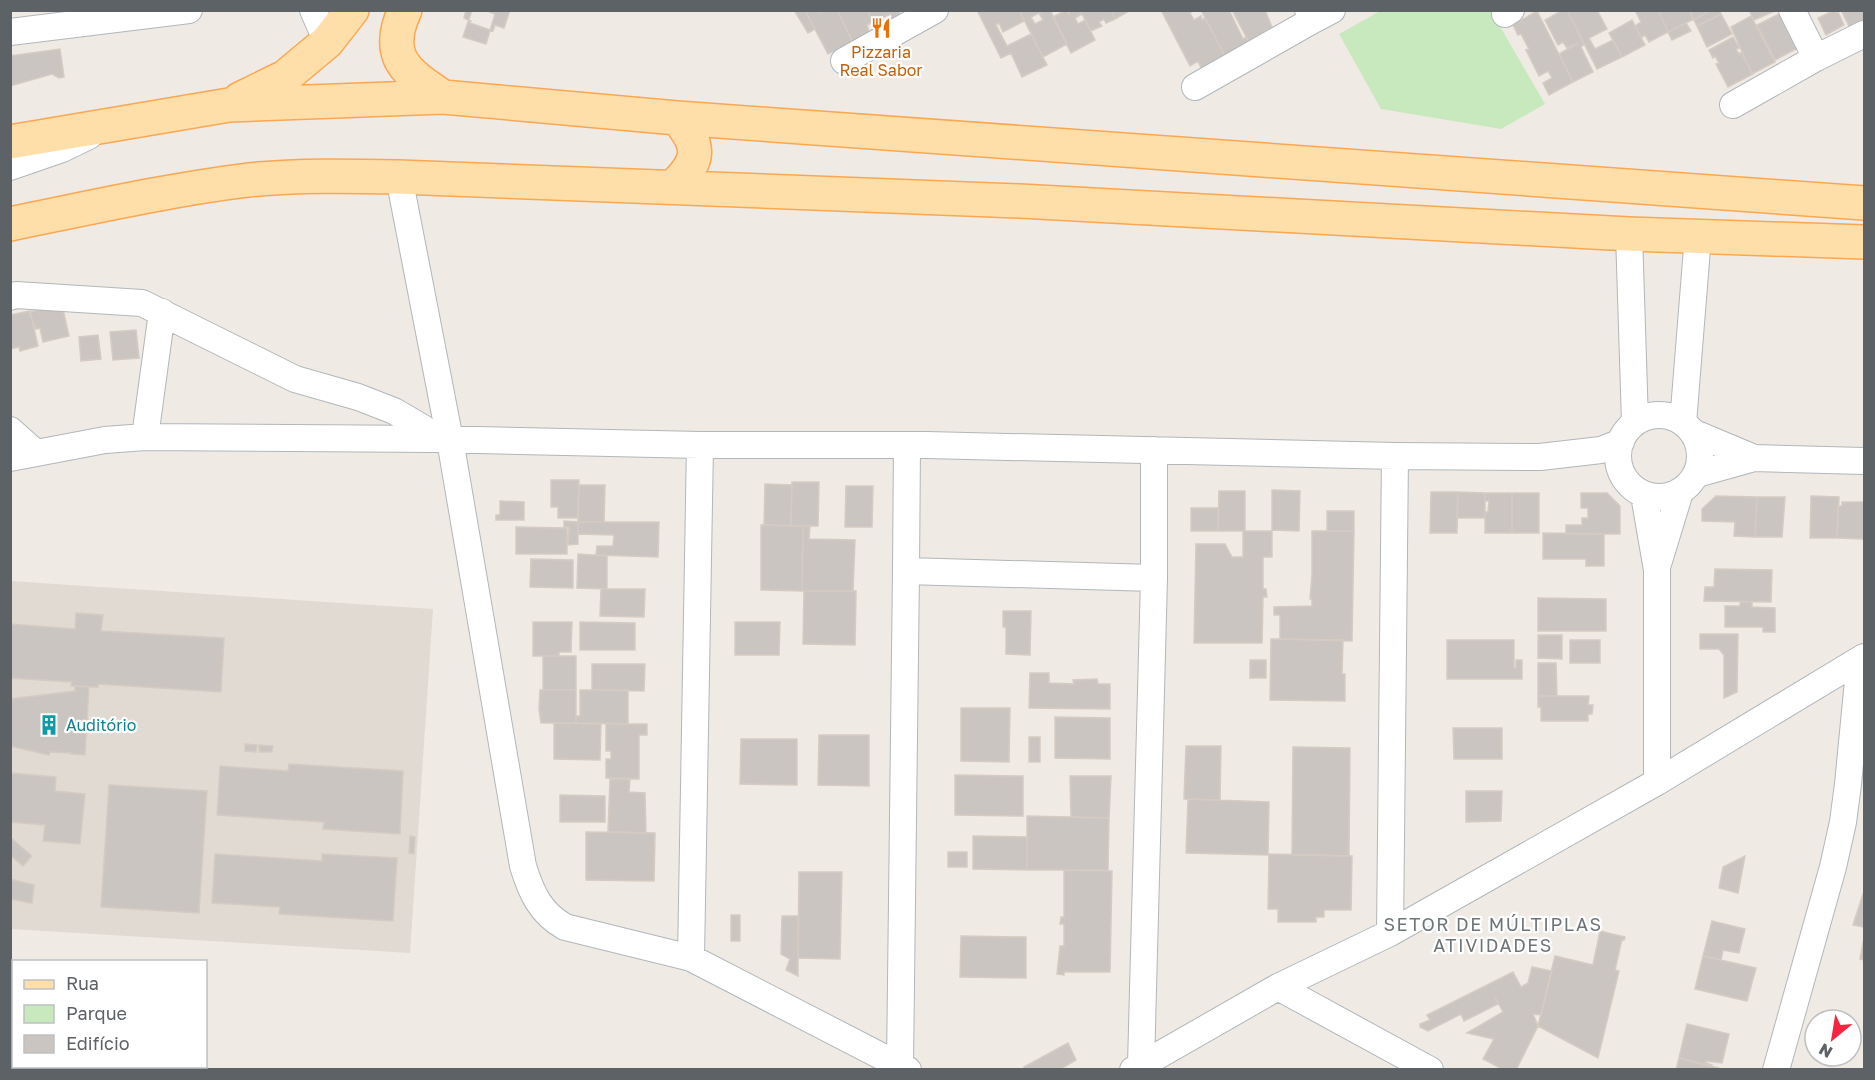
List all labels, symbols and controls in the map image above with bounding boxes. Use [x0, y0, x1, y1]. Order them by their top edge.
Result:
restaurant icon: Pizzaria Real Sabor [869, 16, 893, 40]
place label: Pizzaria Real Sabor [839, 42, 923, 80]
building icon: Auditório [37, 713, 61, 737]
place label: Auditório [66, 715, 136, 735]
district label: SETOR DE MÚLTIPLAS ATIVIDADES [1384, 913, 1602, 956]
legend [12, 960, 207, 1068]
text: Rua [66, 972, 99, 994]
text: Parque [66, 1002, 127, 1024]
north arrow [1803, 1008, 1863, 1068]
text: Edifício [66, 1032, 130, 1054]
text: N [1815, 1039, 1836, 1063]

